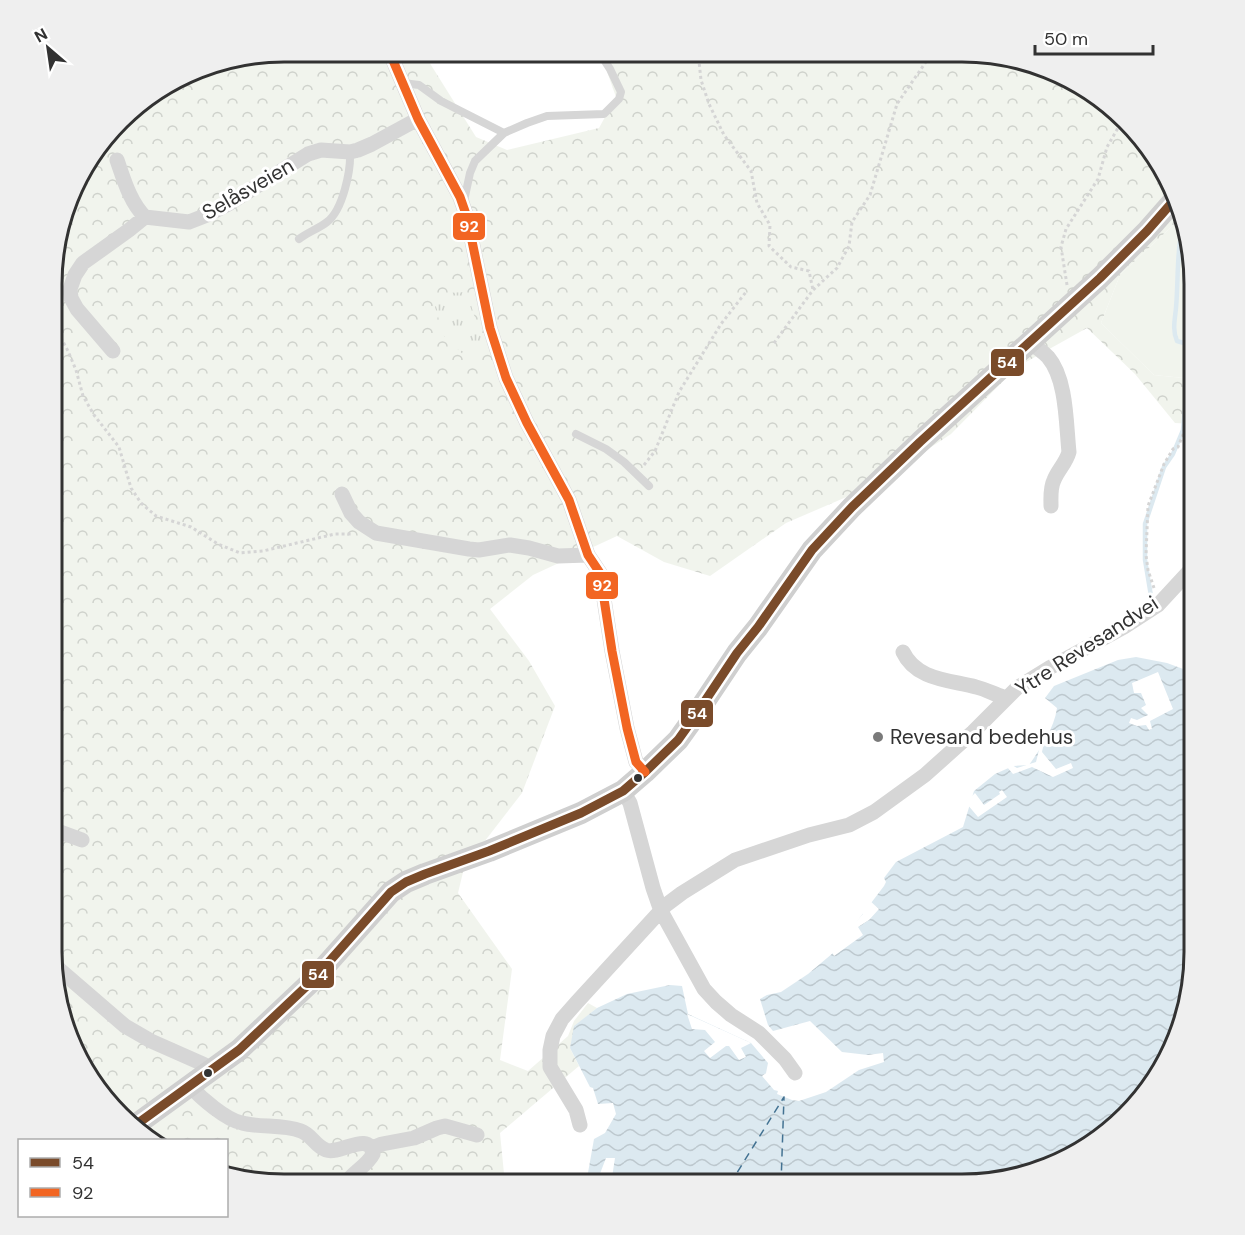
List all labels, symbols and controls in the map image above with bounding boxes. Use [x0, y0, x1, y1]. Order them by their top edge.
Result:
north arrow [18, 18, 78, 78]
scale bar [1035, 18, 1154, 56]
text: N [31, 23, 51, 47]
text: 50 m [1044, 27, 1088, 51]
street label: Selåsveien [197, 151, 299, 227]
line badge: 92 [452, 212, 486, 241]
text: 92 [459, 216, 479, 237]
line badge: 54 [990, 348, 1025, 377]
text: 54 [997, 352, 1017, 373]
line badge: 92 [585, 571, 619, 600]
text: 92 [592, 575, 612, 596]
street label: Ytre Revesandvei [1010, 589, 1164, 703]
line badge: 54 [680, 699, 714, 728]
text: 54 [687, 703, 707, 724]
place label: Revesand bedehus [890, 723, 1073, 751]
marker: Revesand bedehus [871, 730, 885, 744]
unlabelled marker [632, 772, 644, 784]
line badge: 54 [301, 960, 335, 989]
text: 54 [308, 964, 328, 985]
unlabelled marker [202, 1067, 214, 1079]
legend [18, 1139, 228, 1217]
text: 54 [72, 1151, 94, 1175]
text: 92 [72, 1181, 93, 1205]

